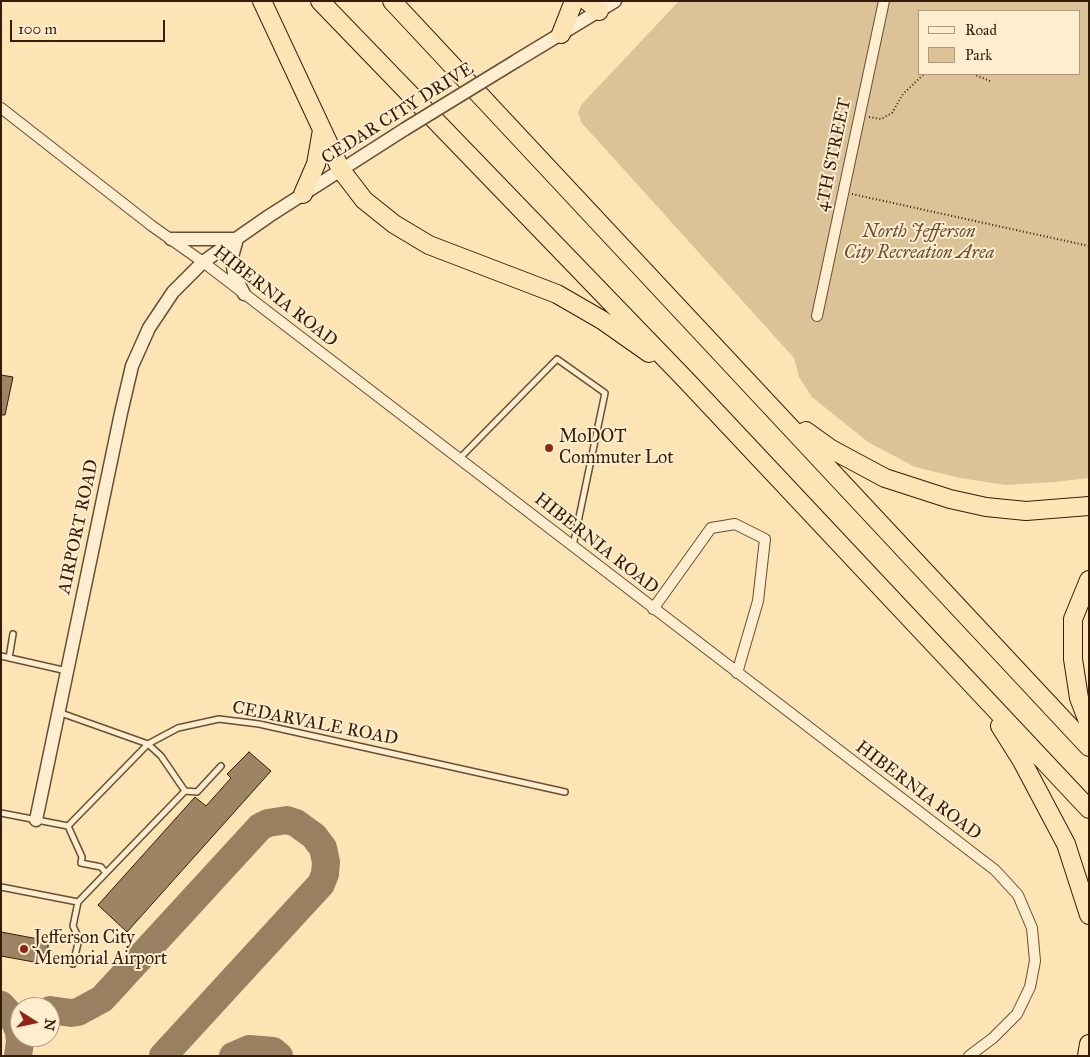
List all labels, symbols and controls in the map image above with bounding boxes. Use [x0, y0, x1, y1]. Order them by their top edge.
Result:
scale bar [12, 10, 168, 42]
legend [918, 10, 1080, 75]
text: 100 m [18, 20, 57, 38]
text: Road [965, 21, 997, 39]
text: Park [965, 46, 992, 64]
street label: CEDAR CITY DRIVE [318, 58, 478, 170]
street label: 4TH STREET [811, 96, 857, 214]
park label: North Jefferson City Recreation Area [844, 222, 994, 264]
street label: HIBERNIA ROAD [209, 242, 341, 352]
place label: MoDOT Commuter Lot [559, 427, 674, 469]
marker: MoDOT Commuter Lot [543, 442, 555, 454]
street label: AIRPORT ROAD [54, 458, 104, 596]
street label: HIBERNIA ROAD [530, 489, 662, 599]
street label: CEDARVALE ROAD [230, 697, 400, 751]
street label: HIBERNIA ROAD [851, 737, 985, 845]
place label: Jefferson City Memorial Airport [34, 928, 167, 971]
marker: Jefferson City Memorial Airport [18, 943, 30, 955]
north arrow [10, 997, 60, 1047]
text: N [40, 1017, 59, 1032]

